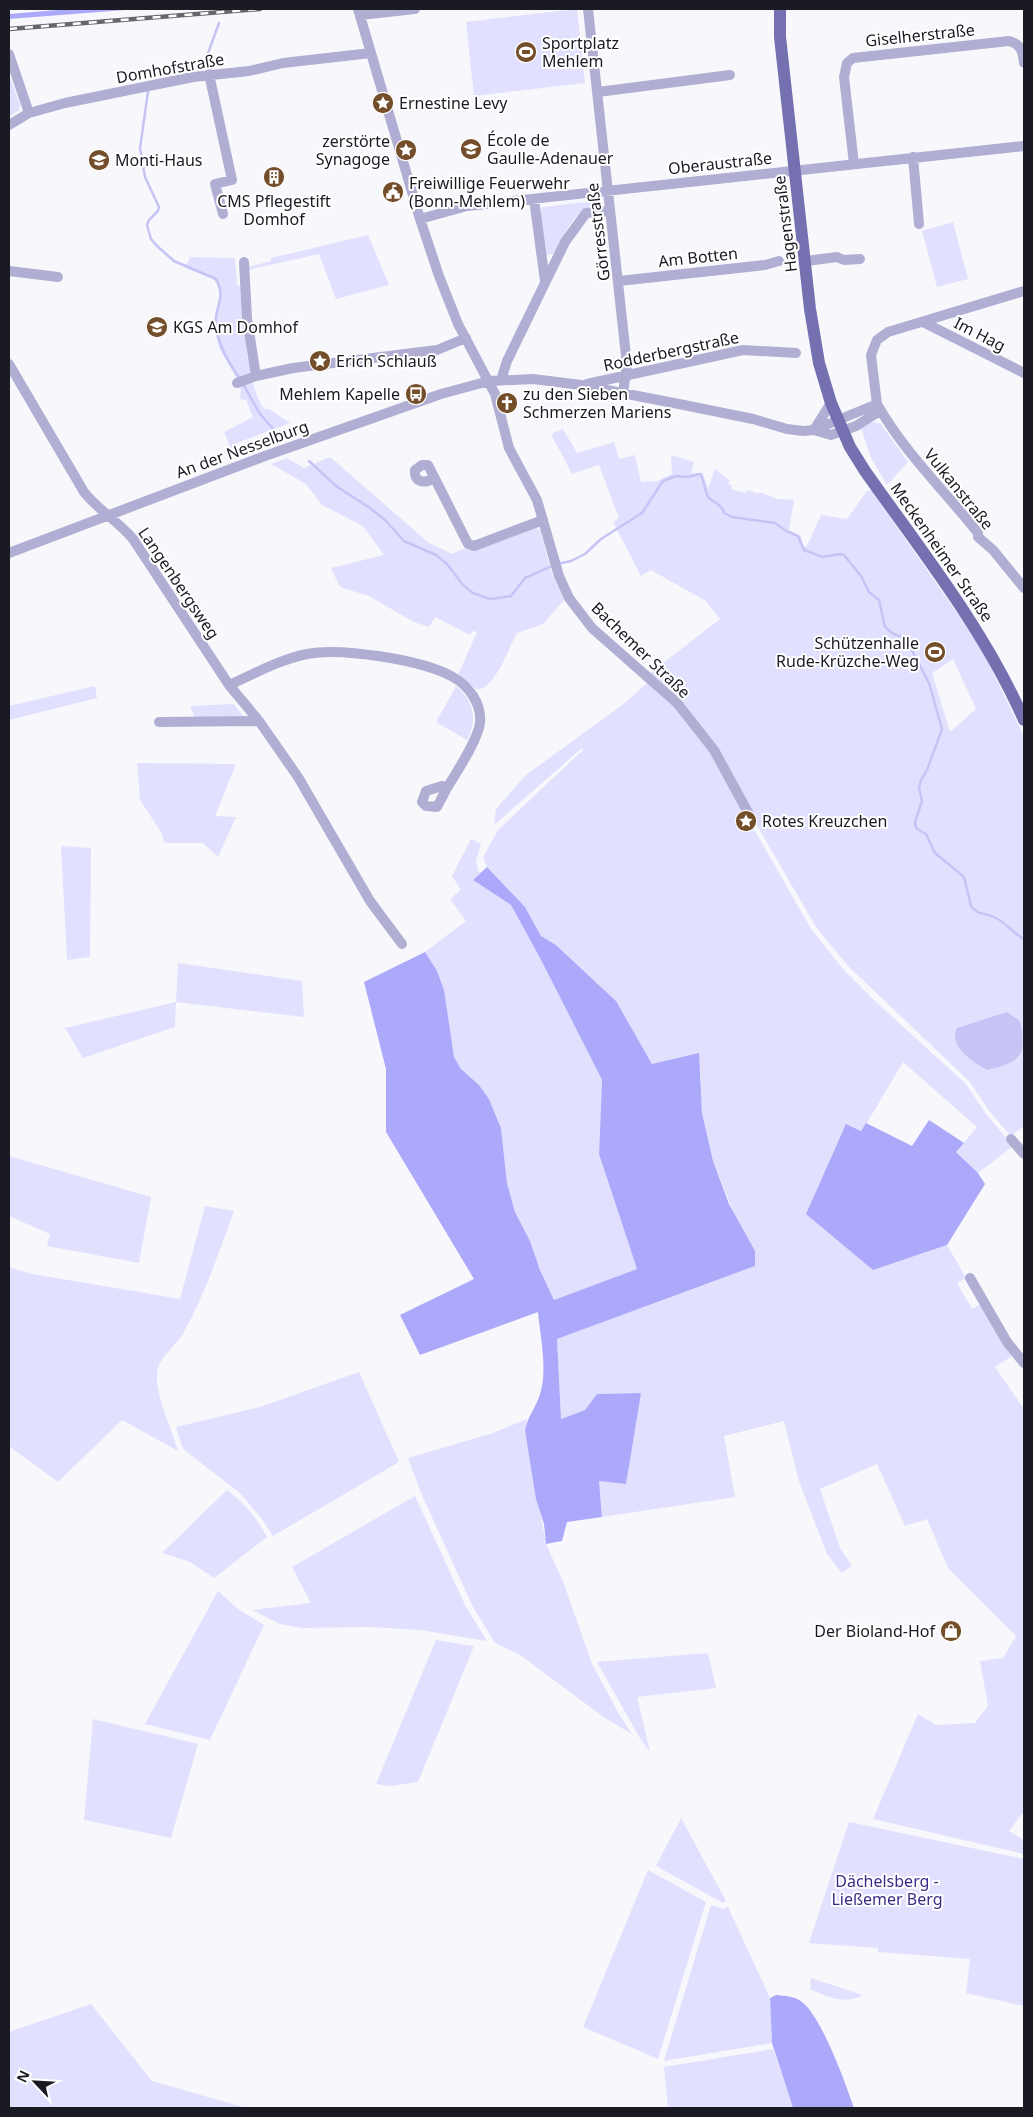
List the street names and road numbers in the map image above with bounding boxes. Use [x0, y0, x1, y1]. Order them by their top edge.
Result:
street label: Giselherstraße [864, 18, 976, 52]
street label: Domhofstraße [114, 48, 226, 88]
street label: Oberaustraße [667, 147, 773, 179]
street label: Hagenstraße [768, 174, 802, 274]
street label: Görresstraße [581, 182, 615, 282]
street label: Am Botten [657, 242, 739, 272]
street label: Im Hag [950, 312, 1010, 356]
street label: Rodderbergstraße [601, 326, 741, 376]
street label: An der Nesselburg [173, 415, 311, 483]
street label: Vulkanstraße [919, 444, 999, 534]
street label: Meckenheimer Straße [886, 478, 998, 626]
street label: Langenbergsweg [133, 523, 225, 643]
street label: Bachemer Straße [587, 597, 695, 703]

